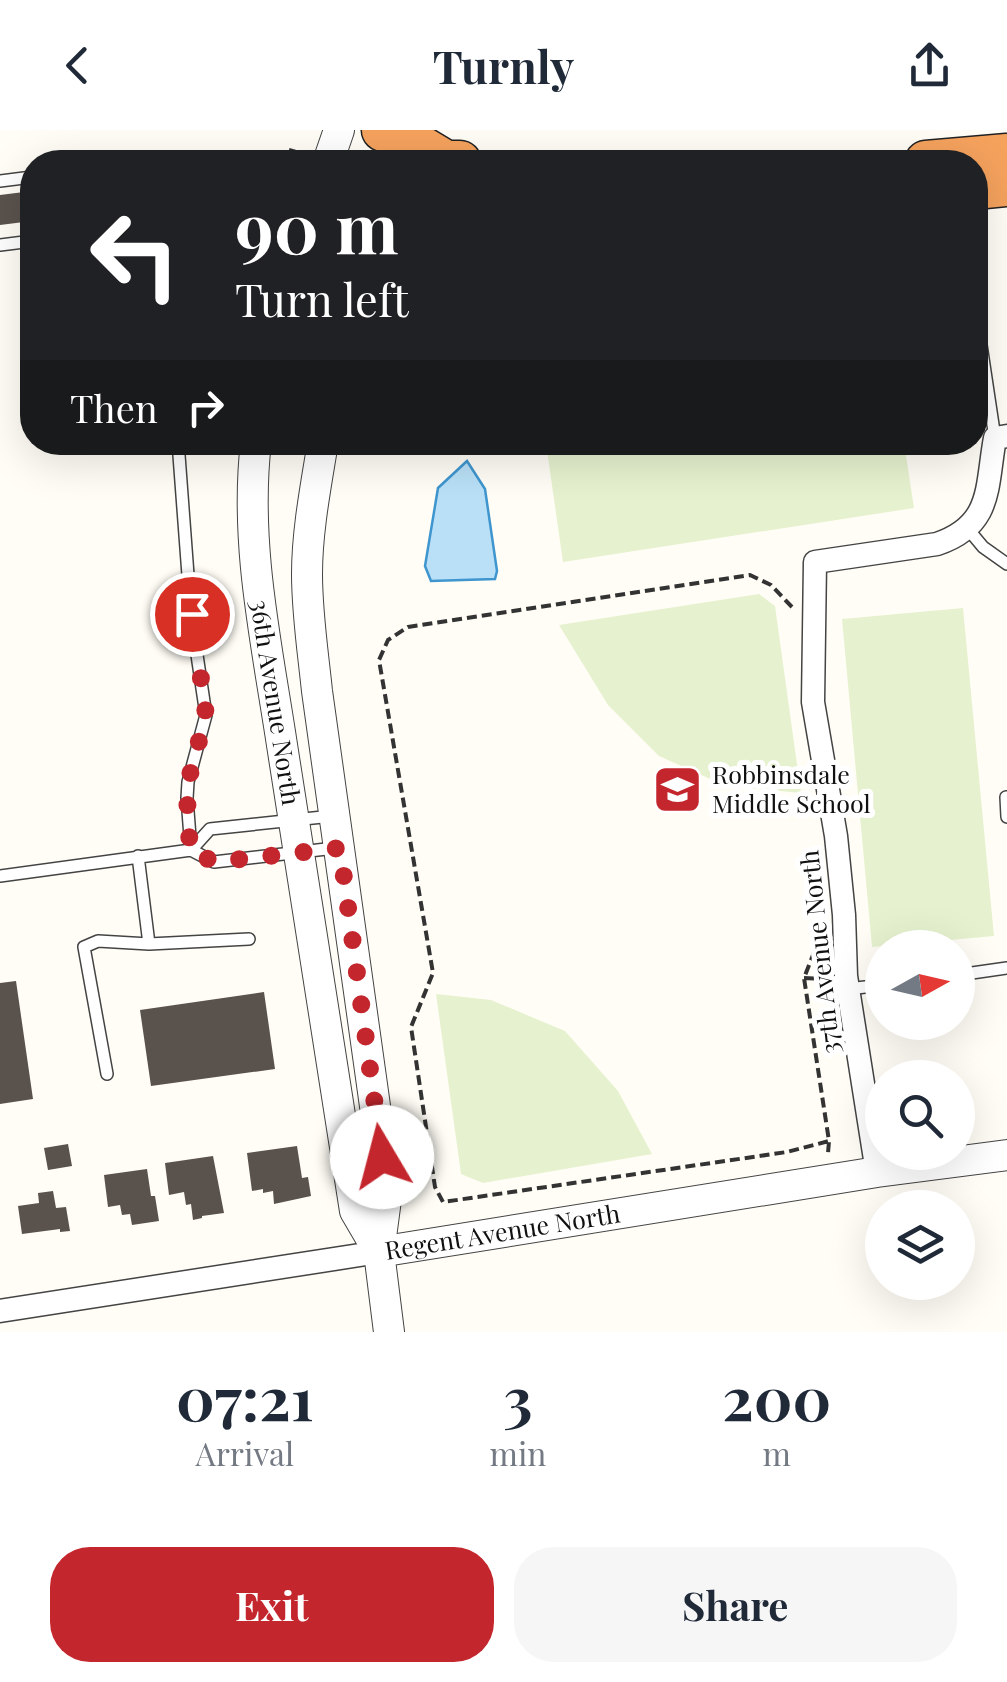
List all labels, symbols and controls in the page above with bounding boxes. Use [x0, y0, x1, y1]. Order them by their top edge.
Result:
text: Turnly [433, 35, 574, 95]
icon: back [50, 38, 105, 93]
icon: share [902, 38, 957, 93]
text: 90 m [235, 178, 399, 272]
icon: left [70, 190, 200, 320]
text: Turn left [235, 268, 409, 328]
icon: right [178, 380, 233, 435]
text: Then [70, 382, 158, 433]
pin [150, 572, 235, 657]
icon: arrive [165, 587, 220, 642]
street label: 36th Avenue North [245, 597, 309, 807]
place label: Robbinsdale Middle School [712, 757, 871, 819]
school or university icon: Robbinsdale Middle School [651, 763, 703, 815]
street label: 37th Avenue North [791, 848, 846, 1056]
north arrow [865, 930, 975, 1040]
map controls [865, 930, 975, 1300]
button: search [865, 1060, 975, 1170]
position arrow [330, 1105, 434, 1209]
button: layers [865, 1190, 975, 1300]
street label: Regent Avenue North [382, 1196, 622, 1266]
text: 07:21 [176, 1356, 314, 1436]
text: 3 [503, 1356, 533, 1436]
text: 200 [722, 1356, 831, 1436]
text: Arrival [195, 1431, 294, 1474]
text: min [490, 1431, 546, 1474]
text: m [762, 1431, 791, 1474]
button: Exit [50, 1547, 494, 1662]
button: Share [514, 1547, 957, 1662]

